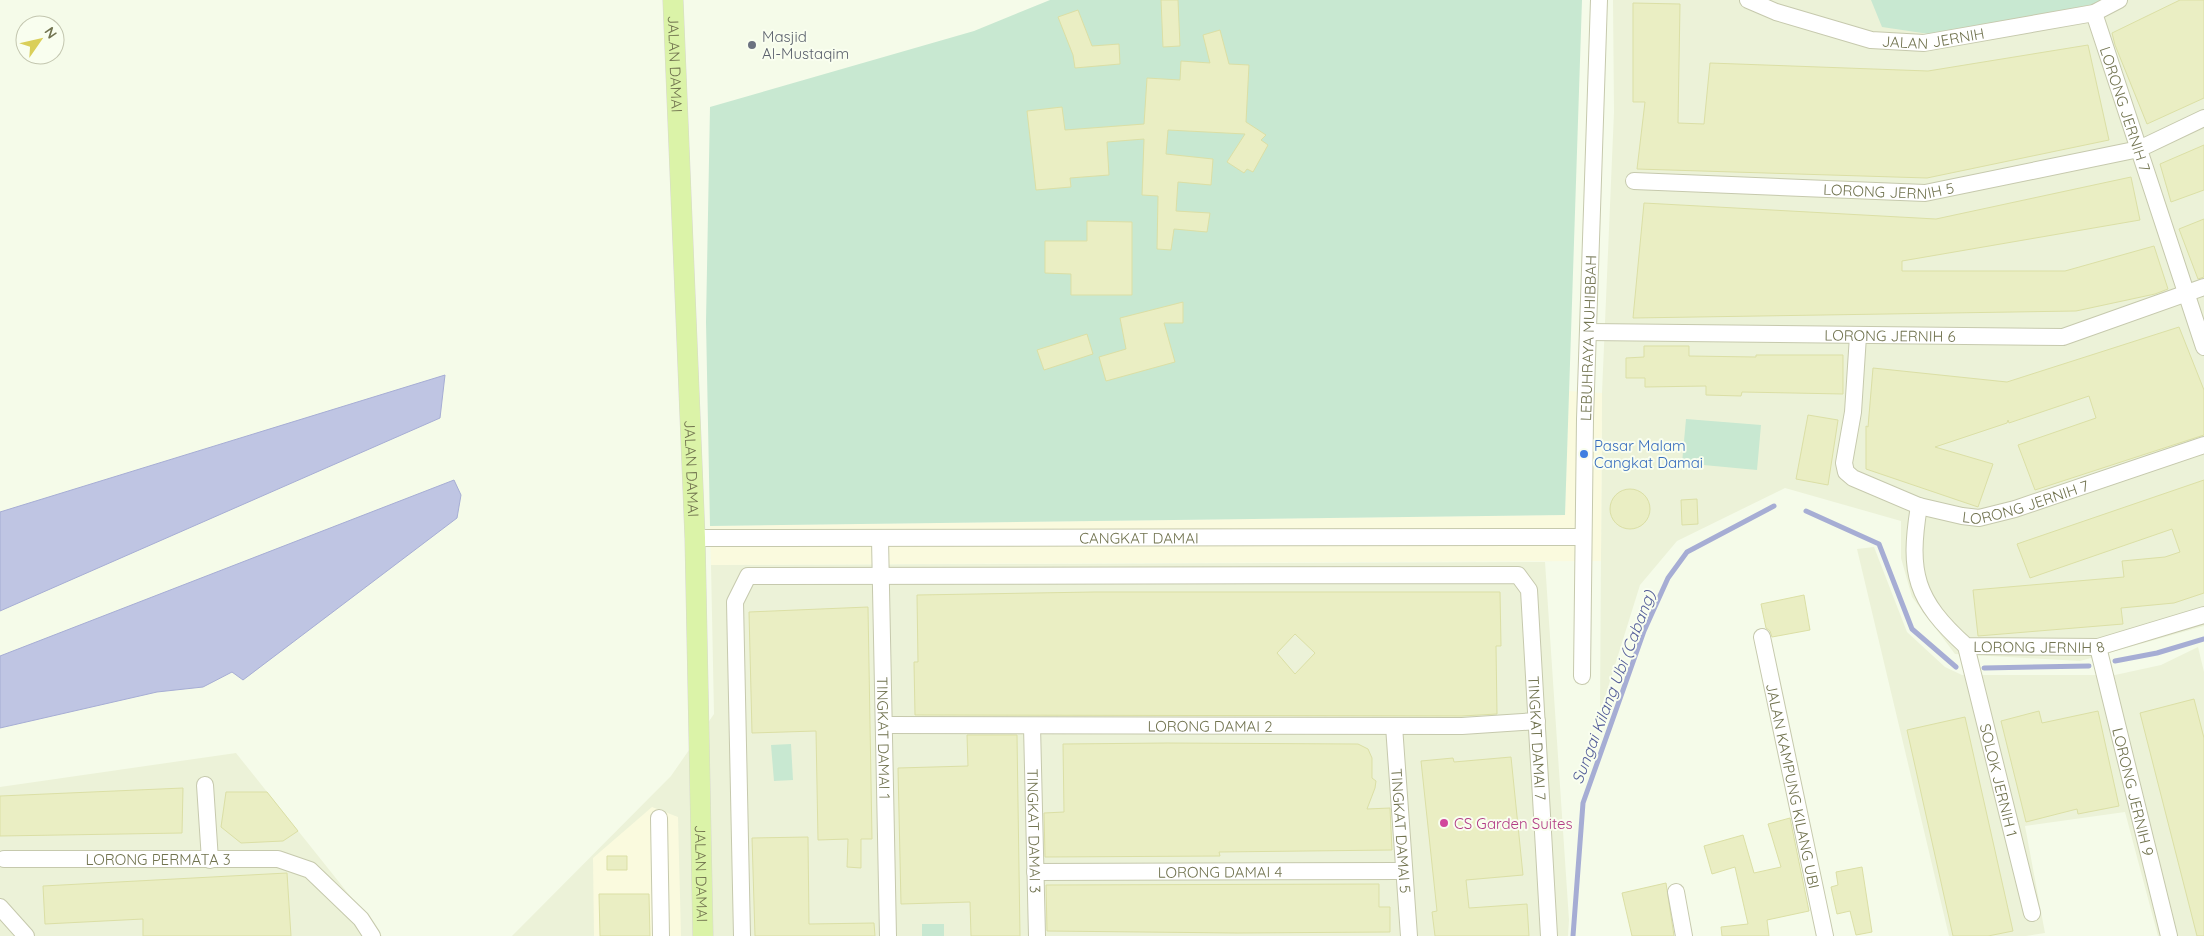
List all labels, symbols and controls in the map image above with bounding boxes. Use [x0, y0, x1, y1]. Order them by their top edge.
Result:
north arrow [15, 15, 65, 65]
street label: JALAN DAMAI [664, 15, 687, 113]
text: N [40, 23, 61, 42]
street label: JALAN JERNIH [1881, 23, 1986, 53]
place label: Masjid Al-Mustaqim [762, 27, 849, 63]
marker: Masjid Al-Mustaqim [746, 39, 758, 51]
street label: LORONG JERNIH 7 [2096, 44, 2155, 174]
street label: LORONG JERNIH 5 [1823, 178, 1956, 203]
street label: LEBUHRAYA MUHIBBAH [1575, 255, 1600, 421]
street label: LORONG JERNIH 6 [1824, 325, 1956, 345]
street label: JALAN DAMAI [681, 420, 704, 518]
place label: Pasar Malam Cangkat Damai [1594, 436, 1703, 472]
marker: Pasar Malam Cangkat Damai [1578, 448, 1590, 460]
street label: LORONG JERNIH 7 [1961, 475, 2091, 528]
street label: CANGKAT DAMAI [1079, 528, 1199, 547]
water label: Sungai Kilang Ubi (Cabang) [1567, 587, 1660, 787]
street label: LORONG JERNIH 8 [1973, 636, 2107, 657]
street label: TINGKAT DAMAI 7 [1524, 675, 1551, 801]
street label: TINGKAT DAMAI 1 [873, 677, 895, 799]
street label: JALAN KAMPUNG KILANG UBI [1762, 681, 1824, 890]
street label: LORONG DAMAI 2 [1147, 716, 1273, 735]
street label: SOLOK JERNIH 1 [1976, 721, 2022, 838]
street label: LORONG JERNIH 9 [2109, 726, 2158, 858]
street label: TINGKAT DAMAI 3 [1024, 768, 1045, 894]
street label: TINGKAT DAMAI 5 [1388, 768, 1415, 894]
place label: CS Garden Suites [1454, 814, 1573, 833]
marker: CS Garden Suites [1438, 817, 1450, 829]
street label: JALAN DAMAI [691, 825, 712, 922]
street label: LORONG PERMATA 3 [85, 850, 231, 869]
street label: LORONG DAMAI 4 [1158, 862, 1282, 881]

